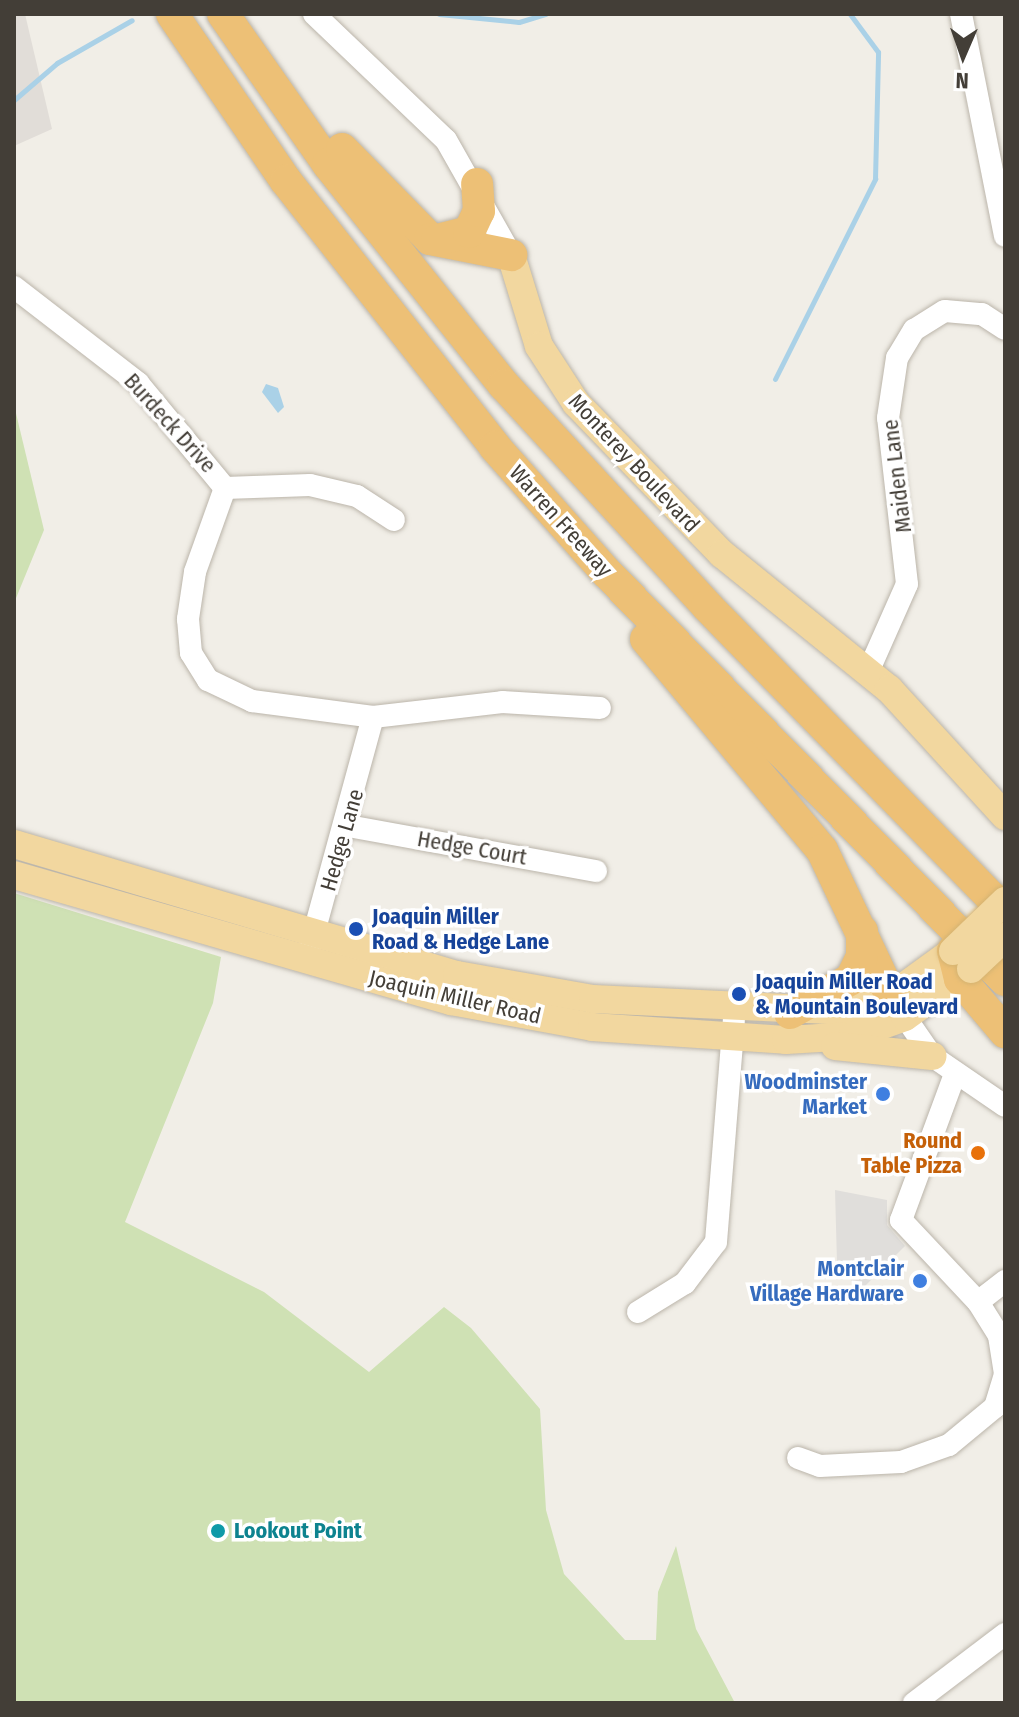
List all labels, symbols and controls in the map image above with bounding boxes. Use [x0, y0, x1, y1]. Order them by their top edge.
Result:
north arrow [923, 16, 1003, 96]
text: N [955, 67, 969, 94]
street label: Burdeck Drive [118, 368, 222, 478]
street label: Monterey Boulevard [563, 388, 705, 538]
street label: Maiden Lane [877, 418, 917, 534]
street label: Warren Freeway [504, 460, 618, 582]
street label: Hedge Lane [315, 786, 369, 894]
street label: Hedge Court [415, 825, 529, 871]
place label: Joaquin Miller Road & Hedge Lane [372, 903, 549, 954]
marker: Joaquin Miller Road & Hedge Lane [347, 920, 365, 938]
street label: Joaquin Miller Road [366, 964, 544, 1030]
place label: Joaquin Miller Road & Mountain Boulevard [755, 968, 958, 1020]
marker: Joaquin Miller Road & Mountain Boulevard [730, 985, 748, 1003]
place label: Woodminster Market [745, 1068, 867, 1120]
marker: Woodminster Market [874, 1085, 892, 1103]
place label: Round Table Pizza [861, 1127, 962, 1178]
marker: Round Table Pizza [969, 1144, 987, 1162]
place label: Montclair Village Hardware [750, 1255, 904, 1306]
marker: Montclair Village Hardware [911, 1272, 929, 1290]
place label: Lookout Point [234, 1518, 362, 1544]
marker: Lookout Point [209, 1522, 227, 1540]

